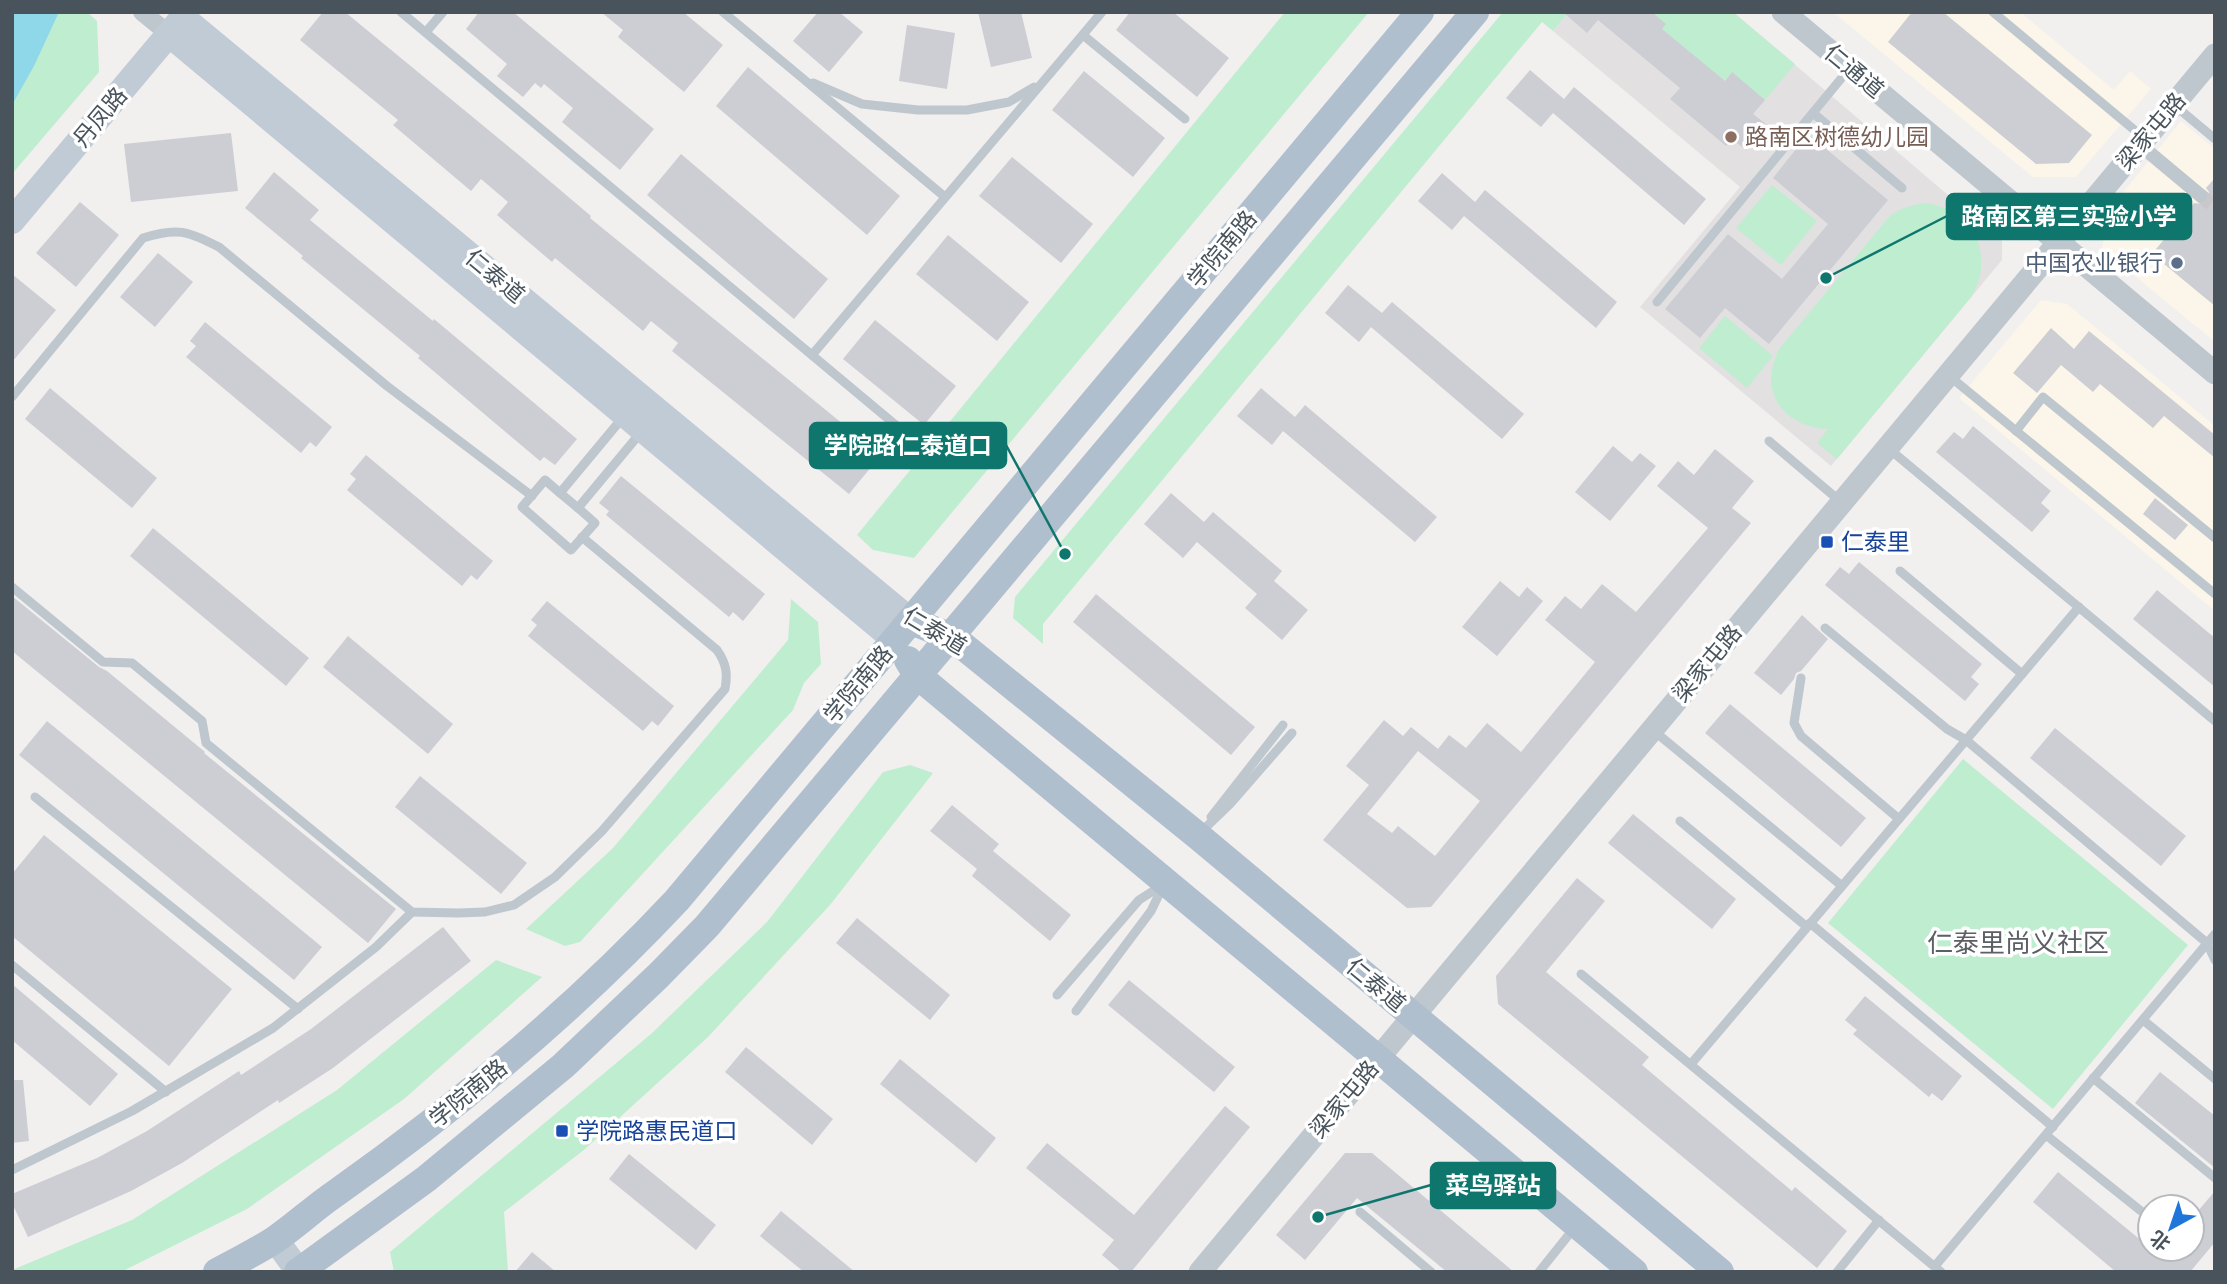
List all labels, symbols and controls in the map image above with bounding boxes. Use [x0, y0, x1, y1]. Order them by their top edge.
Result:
street label: 仁通道 [1819, 38, 1889, 104]
street label: 丹凤路 [67, 82, 133, 152]
street label: 梁家屯路 [2111, 87, 2191, 175]
place label: 路南区树德幼儿园 [1745, 123, 1929, 151]
marker: 路南区树德幼儿园 [1723, 129, 1739, 145]
callout: 路南区第三实验小学 [1947, 194, 2191, 239]
text: 路南区第三实验小学 [1961, 203, 2177, 231]
street label: 学院南路 [1182, 205, 1262, 293]
street label: 仁泰道 [460, 243, 530, 309]
place label: 中国农业银行 [2025, 249, 2163, 277]
marker: 中国农业银行 [2169, 255, 2185, 271]
callout: 学院路仁泰道口 [810, 423, 1006, 468]
text: 学院路仁泰道口 [824, 432, 992, 460]
place label: 仁泰里 [1841, 528, 1910, 556]
marker: 仁泰里 [1819, 534, 1835, 550]
street label: 仁泰道 [898, 601, 972, 661]
street label: 梁家屯路 [1667, 619, 1747, 707]
street label: 学院南路 [818, 640, 898, 728]
district label: 仁泰里尚义社区 [1927, 928, 2109, 959]
street label: 仁泰道 [1341, 952, 1411, 1018]
street label: 学院南路 [423, 1053, 513, 1133]
street label: 梁家屯路 [1304, 1055, 1384, 1143]
place label: 学院路惠民道口 [576, 1117, 737, 1145]
marker: 学院路惠民道口 [554, 1123, 570, 1139]
callout: 菜鸟驿站 [1431, 1163, 1555, 1208]
text: 菜鸟驿站 [1445, 1172, 1541, 1200]
north arrow [2136, 1193, 2206, 1263]
text: 北 [2146, 1226, 2175, 1256]

